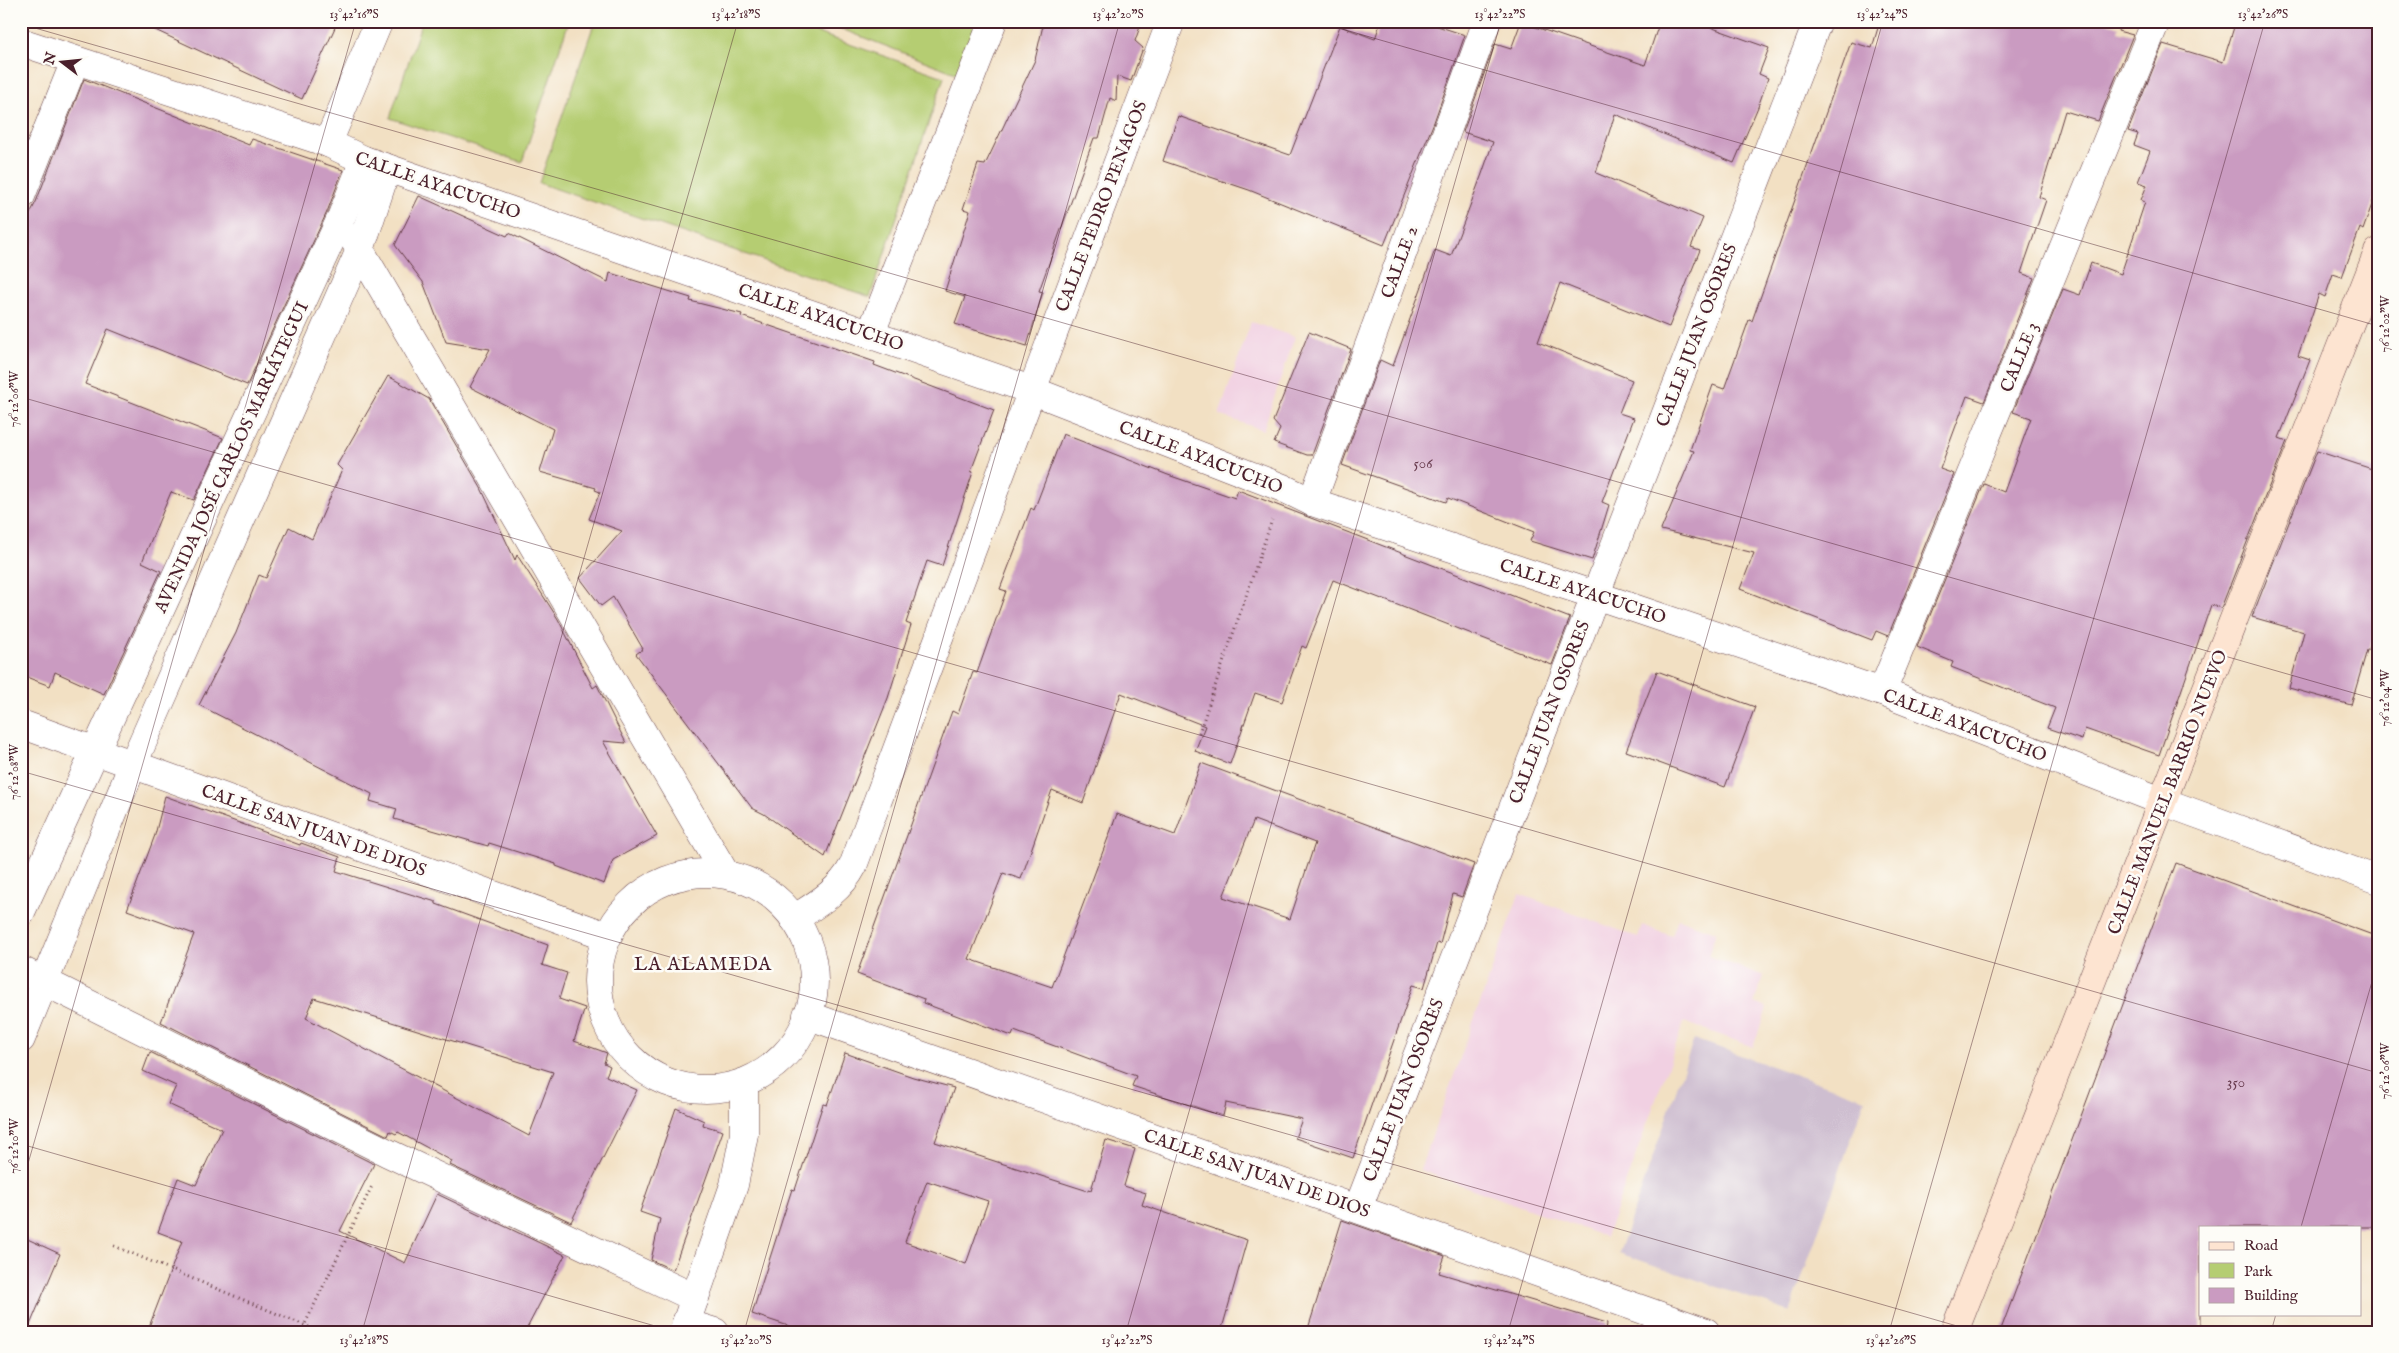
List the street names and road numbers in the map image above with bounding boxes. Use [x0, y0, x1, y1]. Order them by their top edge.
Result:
street label: CALLE PEDRO PENAGOS [1051, 98, 1153, 316]
street label: CALLE AYACUCHO [352, 147, 523, 226]
street label: CALLE 2 [1377, 223, 1424, 302]
street label: CALLE JUAN OSORES [1652, 241, 1743, 430]
street label: CALLE AYACUCHO [735, 279, 906, 358]
street label: AVENIDA JOSÉ CARLOS MARIÁTEGUI [148, 297, 315, 618]
street label: CALLE 3 [1996, 319, 2045, 396]
street label: CALLE AYACUCHO [1115, 417, 1286, 500]
street label: CALLE AYACUCHO [1496, 555, 1669, 630]
street label: CALLE JUAN OSORES [1505, 618, 1596, 807]
street label: CALLE MANUEL BARRIO NUEVO [2103, 647, 2234, 938]
street label: CALLE AYACUCHO [1879, 685, 2050, 768]
street label: CALLE SAN JUAN DE DIOS [198, 780, 429, 883]
street label: CALLE JUAN OSORES [1359, 996, 1450, 1185]
street label: CALLE SAN JUAN DE DIOS [1140, 1125, 1373, 1224]

